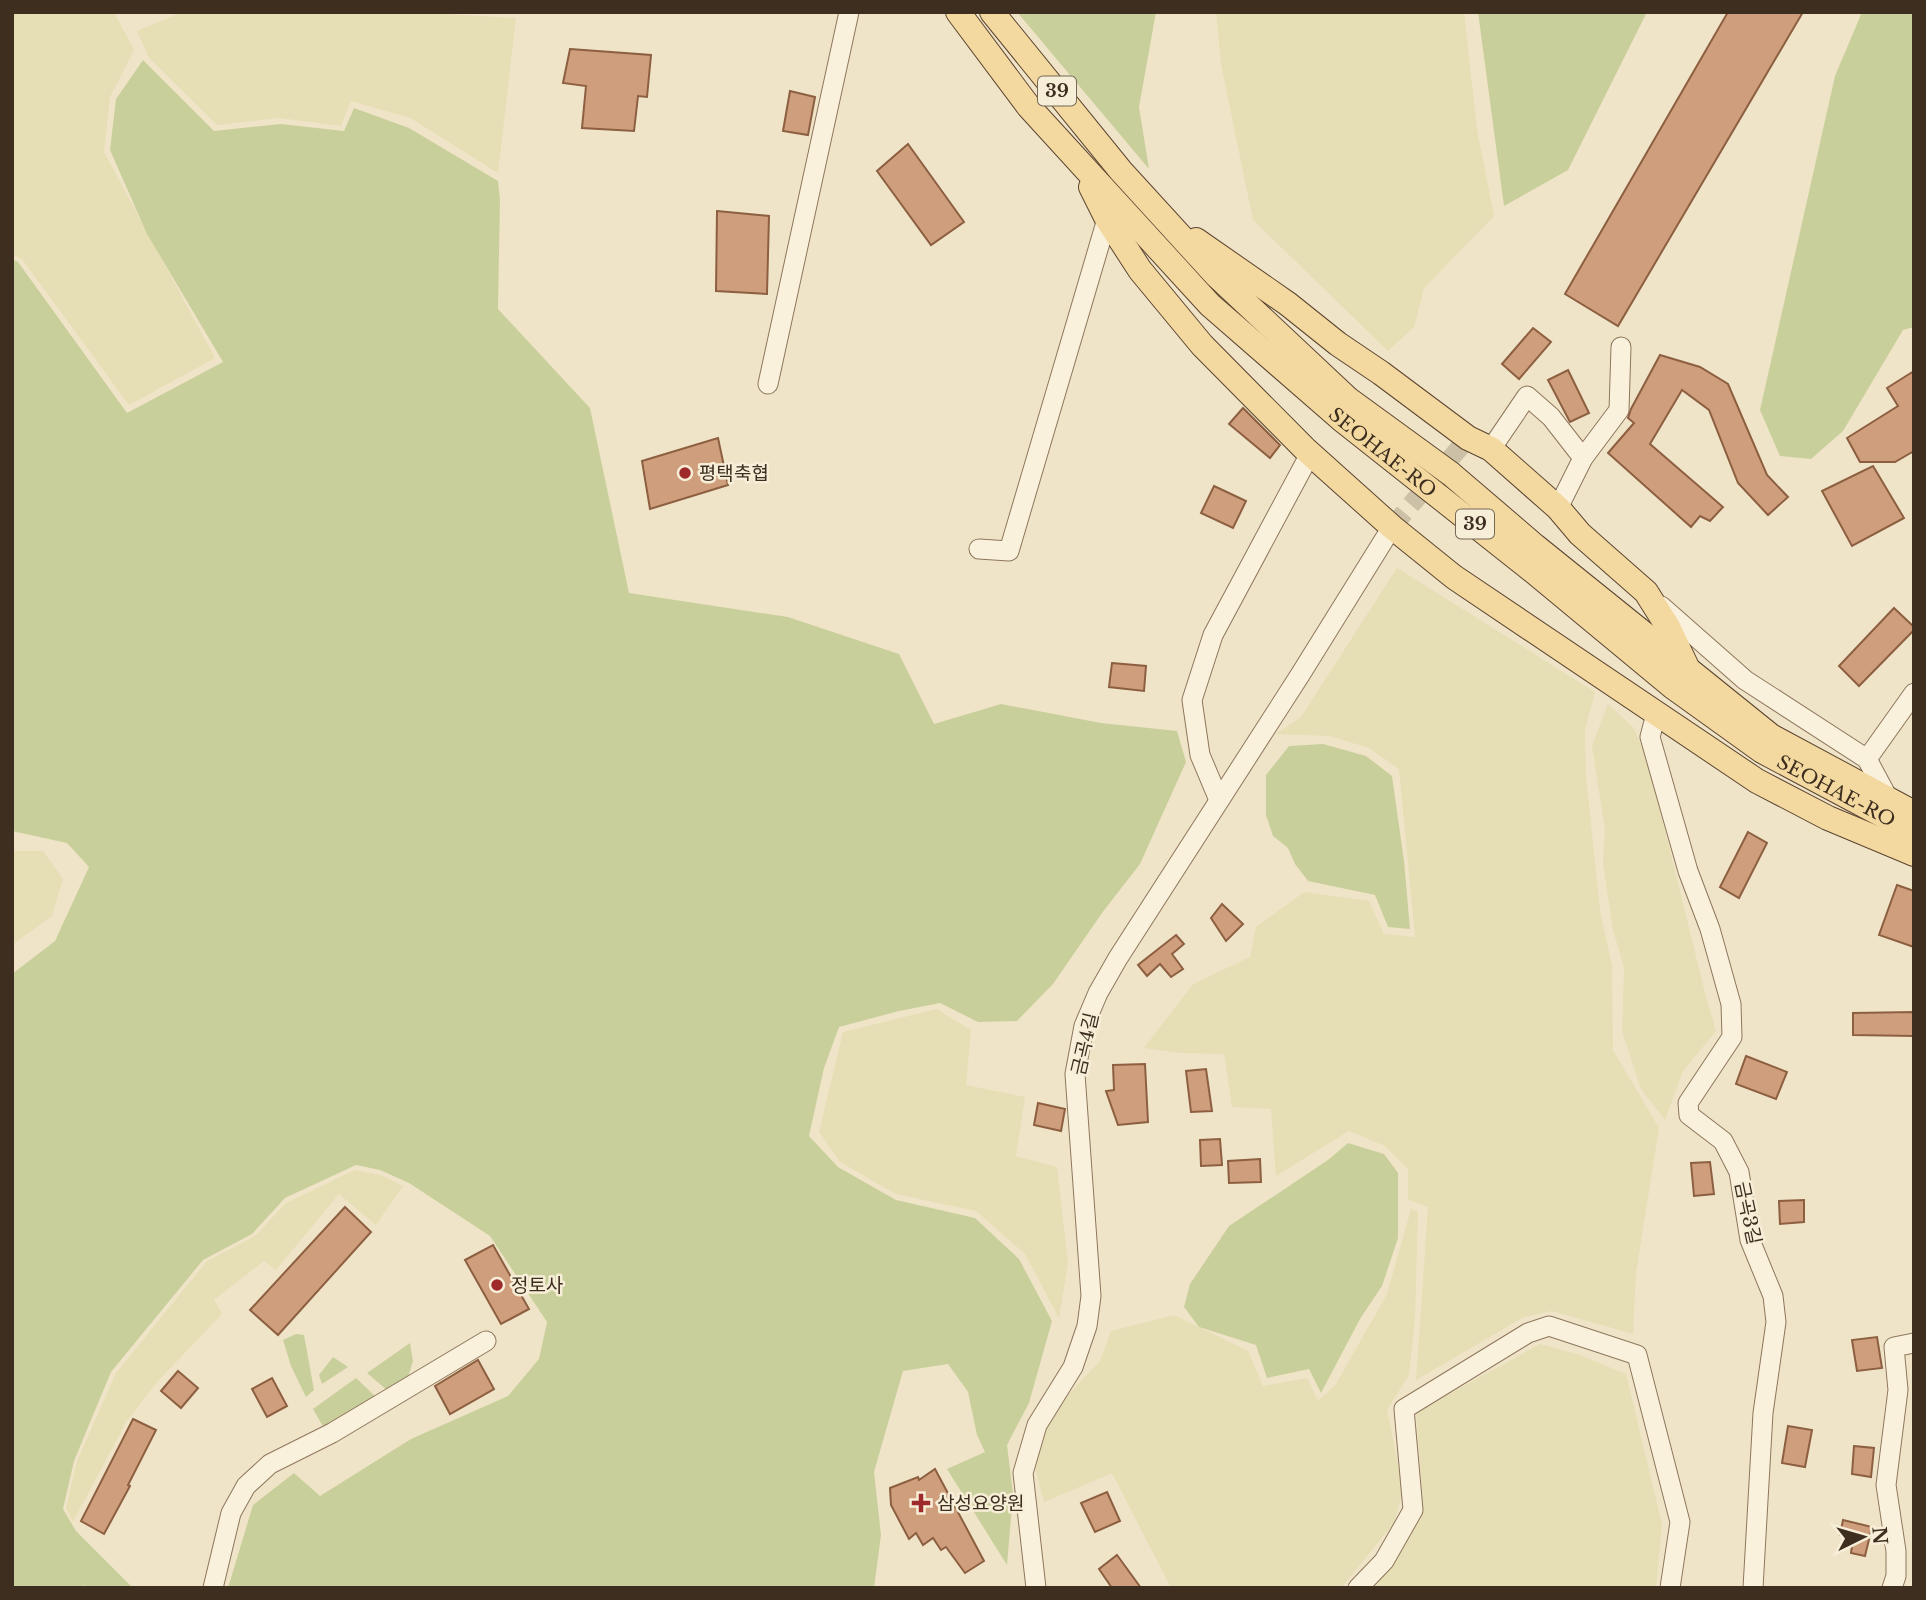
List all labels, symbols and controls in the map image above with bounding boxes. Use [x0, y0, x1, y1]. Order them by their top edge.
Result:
road number: 39 [1038, 76, 1076, 106]
street label: SEOHAE-RO [1324, 402, 1441, 502]
place label: 평택축협 [699, 462, 769, 485]
marker: 평택축협 [677, 465, 693, 481]
road number: 39 [1456, 510, 1494, 538]
street label: SEOHAE-RO [1773, 750, 1900, 832]
street label: 금곡4길 [1067, 1010, 1103, 1078]
street label: 금곡3길 [1730, 1179, 1766, 1247]
place label: 정토사 [511, 1274, 563, 1297]
marker: 정토사 [489, 1277, 505, 1293]
place label: 삼성요양원 [937, 1492, 1024, 1515]
marker: 삼성요양원 [911, 1493, 931, 1513]
north arrow [1828, 1502, 1898, 1572]
text: N [1867, 1526, 1892, 1546]

